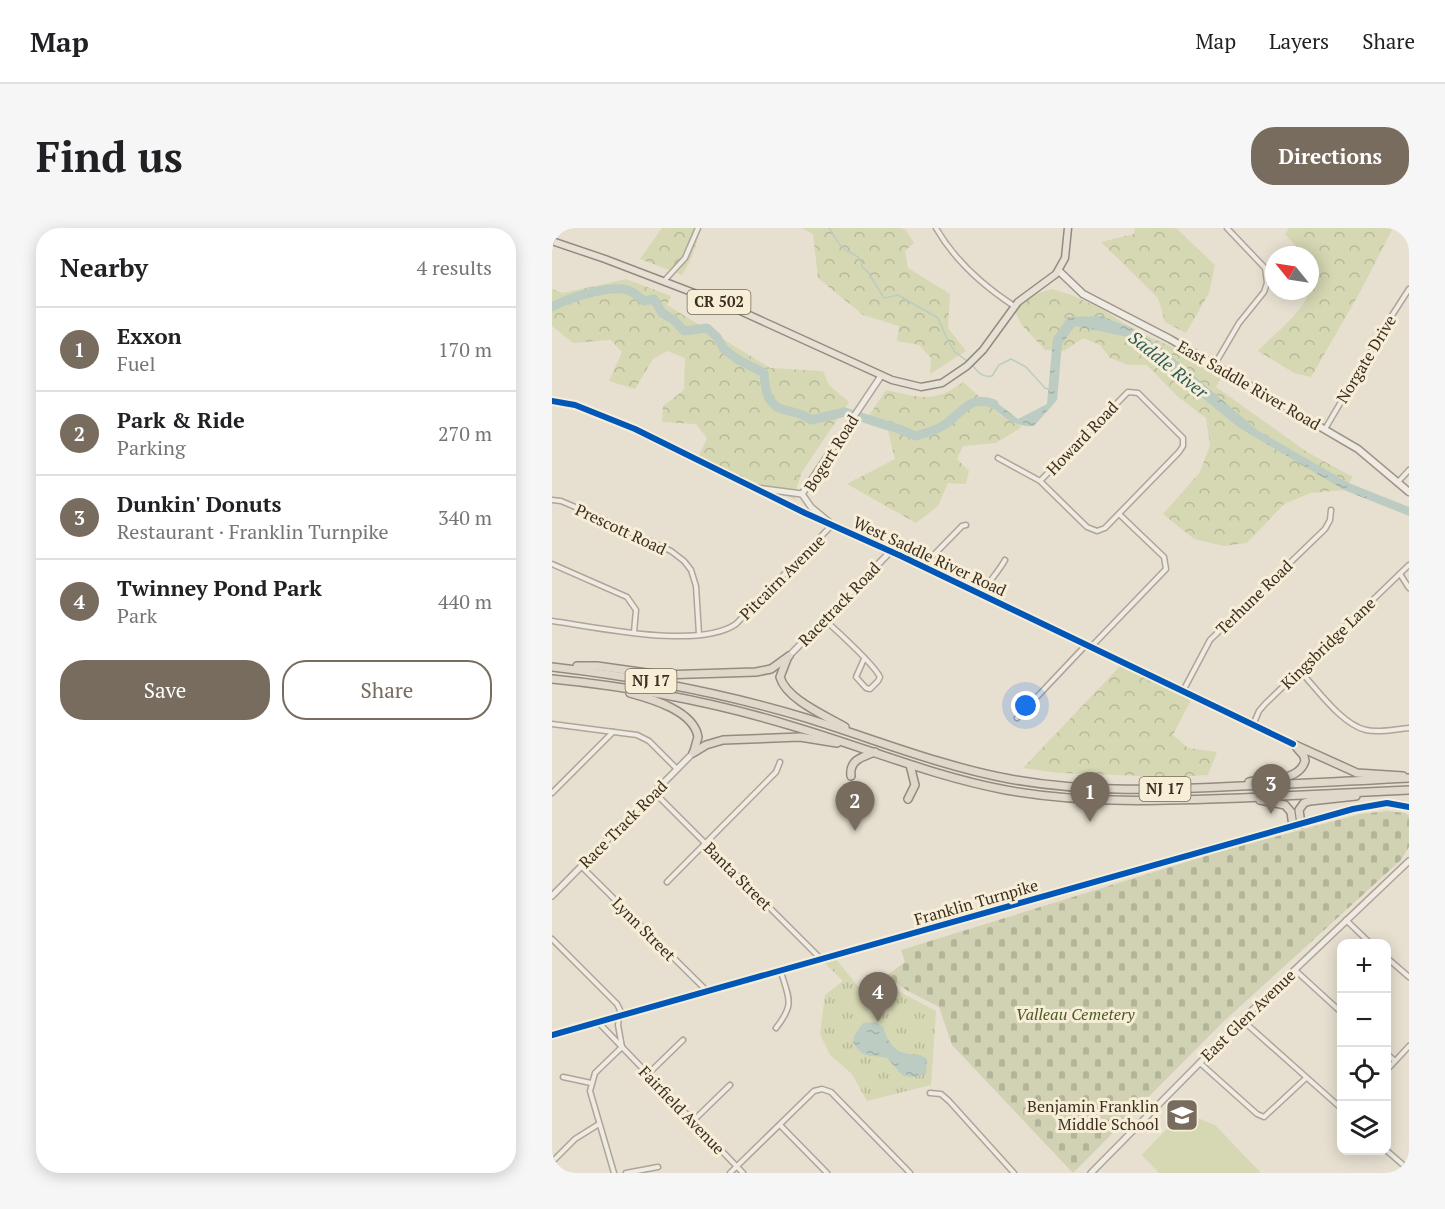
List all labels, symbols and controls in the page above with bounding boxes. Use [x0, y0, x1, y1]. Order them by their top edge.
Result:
text: Map [30, 23, 89, 60]
text: Map [1195, 27, 1236, 55]
text: Layers [1269, 27, 1329, 55]
text: Share [1362, 27, 1415, 55]
button: Directions [1251, 127, 1409, 185]
text: Find us [36, 128, 183, 184]
north arrow [1265, 246, 1319, 300]
text: Nearby [60, 250, 148, 284]
text: 4 results [417, 254, 492, 281]
road number: CR 502 [688, 290, 750, 314]
street label: Norgate Drive [1331, 311, 1401, 407]
text: Exxon [117, 321, 182, 350]
water label: Saddle River [1124, 325, 1214, 404]
street label: East Saddle River Road [1173, 335, 1325, 435]
text: 1 [74, 336, 85, 363]
text: 170 m [438, 336, 492, 363]
text: Fuel [117, 350, 155, 377]
street label: Howard Road [1041, 396, 1123, 480]
text: Park & Ride [117, 405, 245, 434]
street label: Bogert Road [799, 410, 863, 496]
text: 2 [74, 420, 85, 447]
text: 270 m [438, 420, 492, 447]
text: Parking [117, 434, 185, 461]
text: Dunkin' Donuts [117, 489, 282, 518]
street label: Prescott Road [572, 498, 670, 560]
text: 3 [74, 504, 85, 531]
text: 340 m [438, 504, 492, 531]
street label: West Saddle River Road [850, 511, 1010, 601]
text: Restaurant · Franklin Turnpike [117, 518, 389, 545]
street label: Pitcairn Avenue [735, 530, 829, 624]
street label: Terhune Road [1211, 555, 1297, 639]
street label: Racetrack Road [793, 557, 885, 651]
text: Twinney Pond Park [117, 573, 322, 602]
text: 4 [74, 588, 85, 615]
text: 440 m [438, 588, 492, 615]
street label: Kingsbridge Lane [1276, 592, 1380, 694]
text: Park [117, 602, 157, 629]
button: Save [60, 660, 270, 720]
button: Share [282, 660, 492, 720]
road number: NJ 17 [626, 669, 676, 693]
your location [1011, 691, 1040, 720]
pin: 3 [1252, 764, 1290, 814]
pin: 1 [1070, 772, 1110, 822]
street label: Race Track Road [574, 775, 672, 873]
road number: NJ 17 [1140, 777, 1190, 801]
pin: 2 [836, 782, 874, 831]
street label: Banta Street [699, 837, 777, 915]
street label: Franklin Turnpike [911, 874, 1041, 930]
street label: Lynn Street [607, 892, 681, 966]
map controls [1337, 939, 1391, 1155]
button: + [1337, 939, 1391, 993]
street label: East Glen Avenue [1196, 964, 1300, 1066]
pin: 4 [858, 972, 898, 1022]
button: − [1337, 993, 1391, 1047]
park label: Valleau Cemetery [1015, 1003, 1135, 1025]
button: locate [1337, 1047, 1391, 1101]
street label: Fairfield Avenue [634, 1061, 730, 1159]
place label: Benjamin Franklin Middle School [1027, 1095, 1159, 1135]
school or university icon: Benjamin Franklin Middle School [1164, 1097, 1200, 1133]
button: layers [1337, 1101, 1391, 1155]

